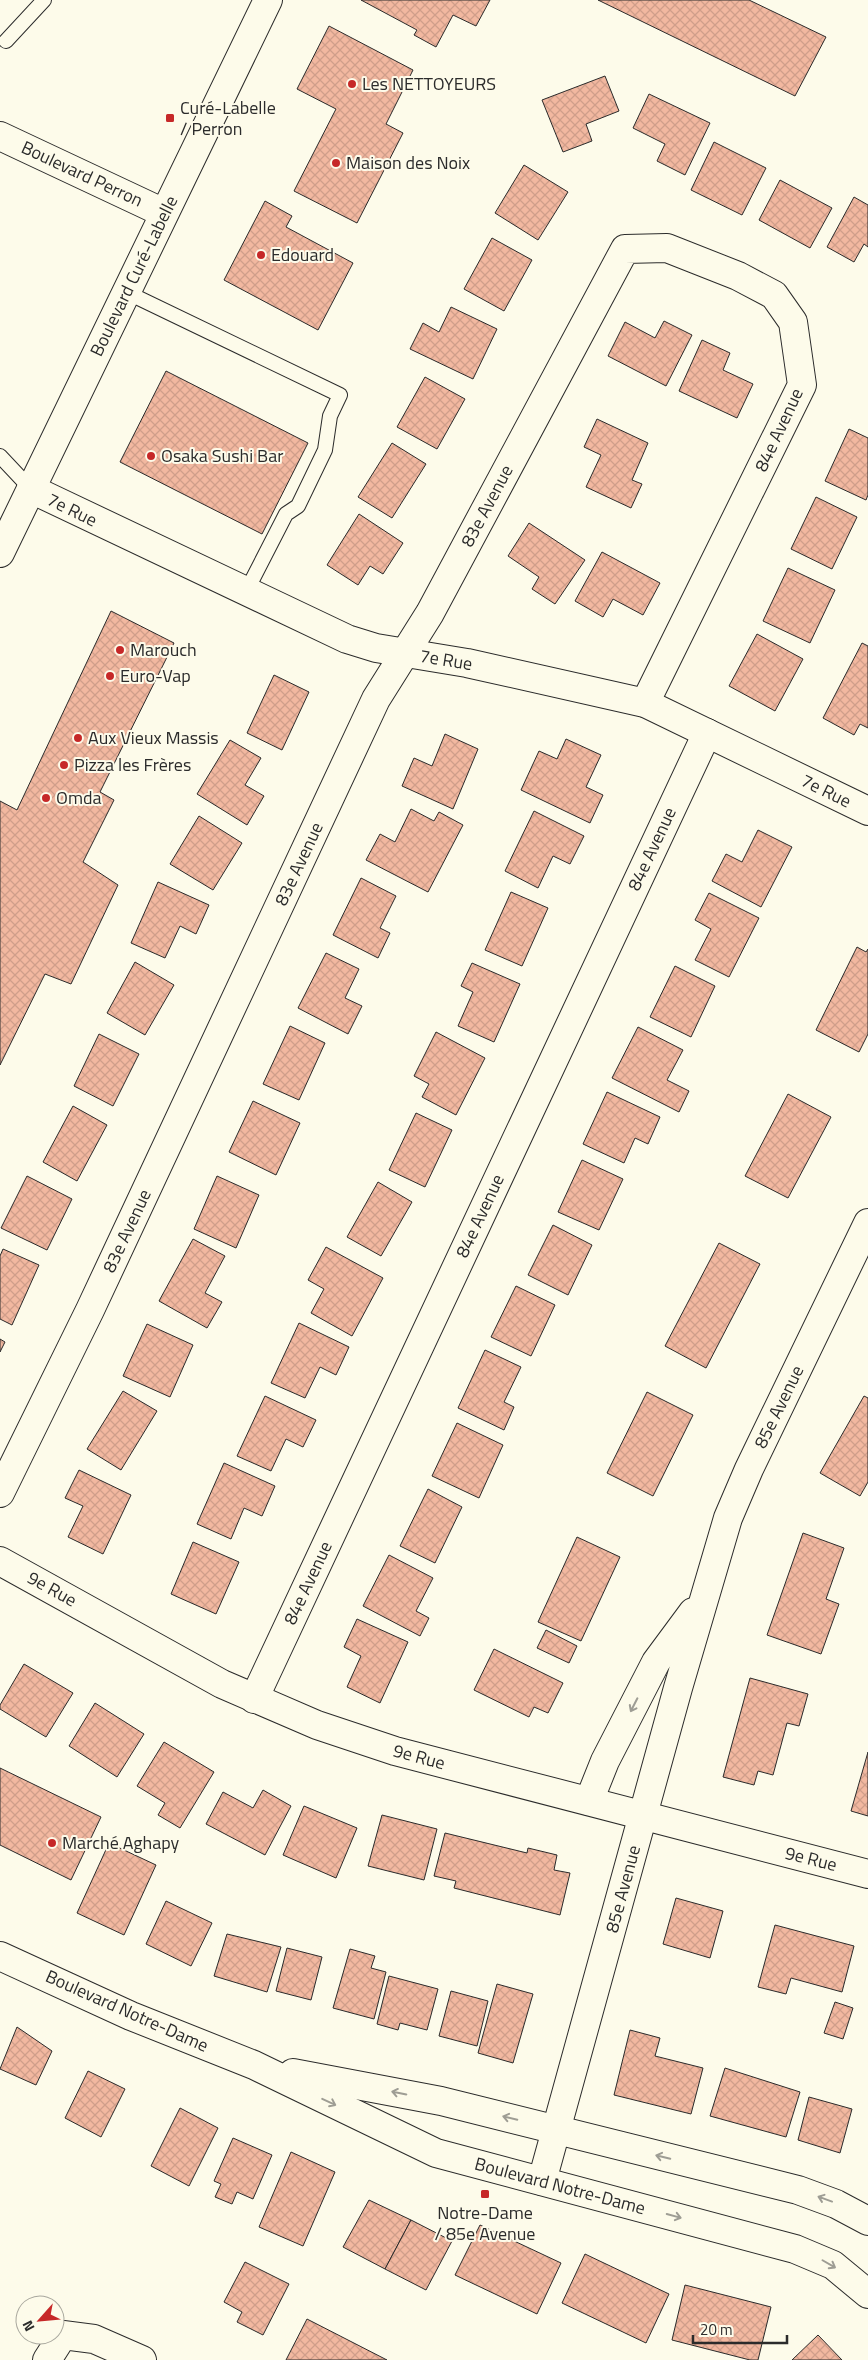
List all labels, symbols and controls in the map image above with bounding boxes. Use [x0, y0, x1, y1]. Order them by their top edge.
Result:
place label: Les NETTOYEURS [362, 70, 496, 97]
marker: Les NETTOYEURS [346, 78, 358, 90]
place label: Curé-Labelle / Perron [180, 94, 276, 142]
marker: Curé-Labelle / Perron [164, 112, 176, 124]
street label: Boulevard Perron [17, 134, 147, 214]
place label: Maison des Noix [346, 149, 470, 176]
marker: Maison des Noix [330, 157, 342, 169]
street label: Boulevard Curé-Labelle [83, 191, 184, 361]
place label: Edouard [271, 241, 334, 268]
marker: Edouard [255, 249, 267, 261]
street label: 84e Avenue [747, 384, 810, 476]
place label: Osaka Sushi Bar [161, 442, 283, 469]
marker: Osaka Sushi Bar [145, 450, 157, 462]
street label: 83e Avenue [454, 460, 519, 552]
street label: 7e Rue [43, 486, 102, 533]
place label: Marouch [130, 636, 197, 663]
street label: 7e Rue [418, 642, 474, 677]
marker: Marouch [114, 644, 126, 656]
place label: Euro-Vap [120, 662, 191, 689]
marker: Euro-Vap [104, 670, 116, 682]
place label: Aux Vieux Massis [88, 724, 219, 751]
marker: Aux Vieux Massis [72, 732, 84, 744]
place label: Pizza les Frères [74, 751, 191, 778]
marker: Pizza les Frères [58, 759, 70, 771]
street label: 7e Rue [797, 767, 856, 814]
place label: Omda [56, 784, 101, 811]
marker: Omda [40, 792, 52, 804]
street label: 84e Avenue [620, 803, 683, 895]
street label: 83e Avenue [267, 818, 330, 910]
street label: 84e Avenue [448, 1170, 511, 1262]
street label: 83e Avenue [95, 1185, 158, 1277]
street label: 85e Avenue [747, 1361, 810, 1453]
street label: 84e Avenue [276, 1537, 339, 1629]
street label: 9e Rue [23, 1564, 82, 1613]
one-way arrow [629, 1697, 638, 1712]
street label: 9e Rue [390, 1737, 448, 1776]
place label: Marché Aghapy [62, 1829, 180, 1856]
marker: Marché Aghapy [46, 1837, 58, 1849]
street label: 9e Rue [782, 1839, 840, 1878]
street label: 85e Avenue [598, 1842, 647, 1936]
street label: Boulevard Notre-Dame [41, 1962, 213, 2059]
one-way arrow [391, 2088, 407, 2098]
one-way arrow [322, 2097, 337, 2107]
one-way arrow [503, 2113, 519, 2122]
street label: Boulevard Notre-Dame [472, 2150, 649, 2221]
one-way arrow [656, 2152, 672, 2161]
marker: Notre-Dame / 85e Avenue [479, 2188, 491, 2200]
one-way arrow [817, 2194, 833, 2203]
place label: Notre-Dame / 85e Avenue [435, 2199, 535, 2247]
one-way arrow [666, 2211, 682, 2221]
one-way arrow [821, 2259, 835, 2269]
north arrow [15, 2295, 65, 2345]
scale bar [693, 2312, 787, 2344]
text: N [16, 2317, 40, 2335]
text: 20 m [700, 2318, 733, 2341]

